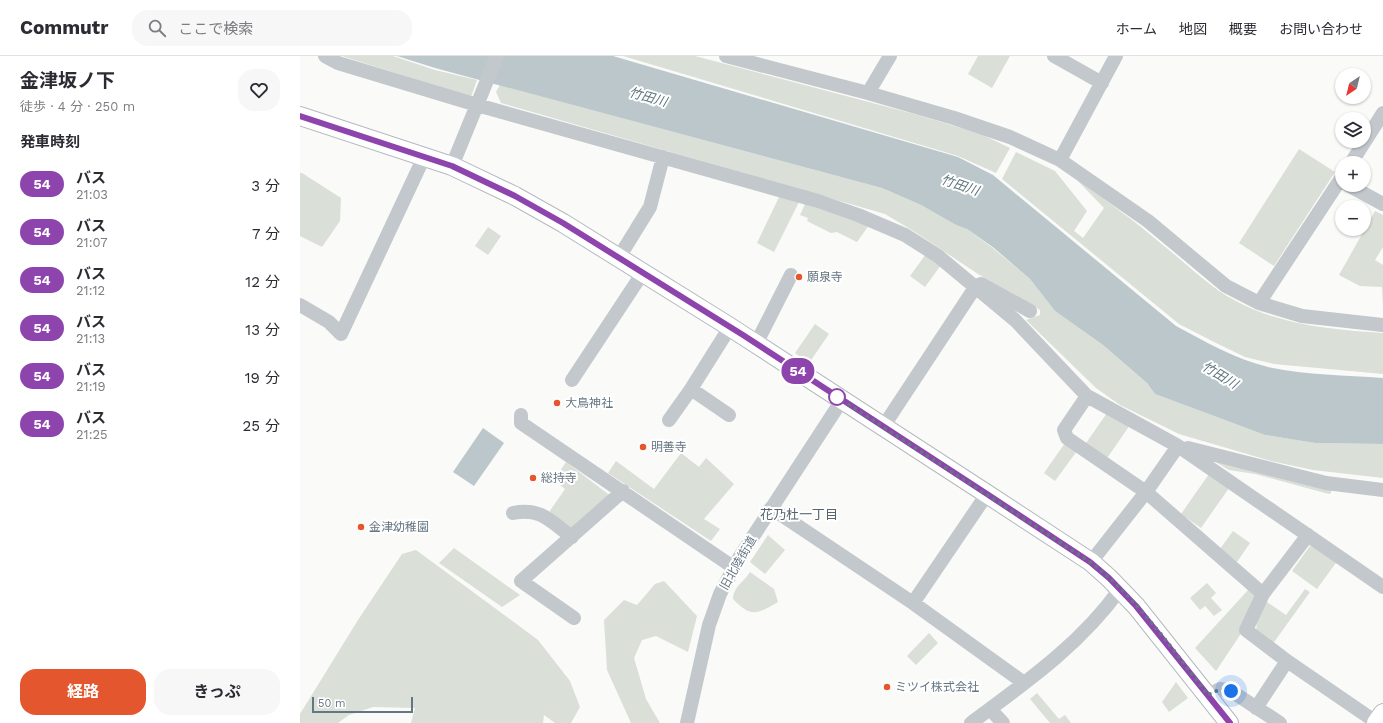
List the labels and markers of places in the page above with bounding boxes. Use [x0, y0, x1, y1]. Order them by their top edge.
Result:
place label: 願泉寺 [807, 270, 843, 284]
marker: 願泉寺 [794, 272, 804, 282]
unlabelled marker [828, 388, 846, 406]
place label: 大鳥神社 [565, 396, 613, 410]
marker: 大鳥神社 [552, 398, 562, 408]
place label: 明善寺 [651, 440, 687, 454]
marker: 明善寺 [638, 442, 648, 452]
place label: 総持寺 [541, 471, 577, 485]
marker: 総持寺 [528, 473, 538, 483]
place label: 金津幼稚園 [369, 520, 429, 534]
marker: 金津幼稚園 [356, 522, 366, 532]
place label: ミツイ株式会社 [895, 680, 979, 694]
marker: ミツイ株式会社 [882, 682, 892, 692]

